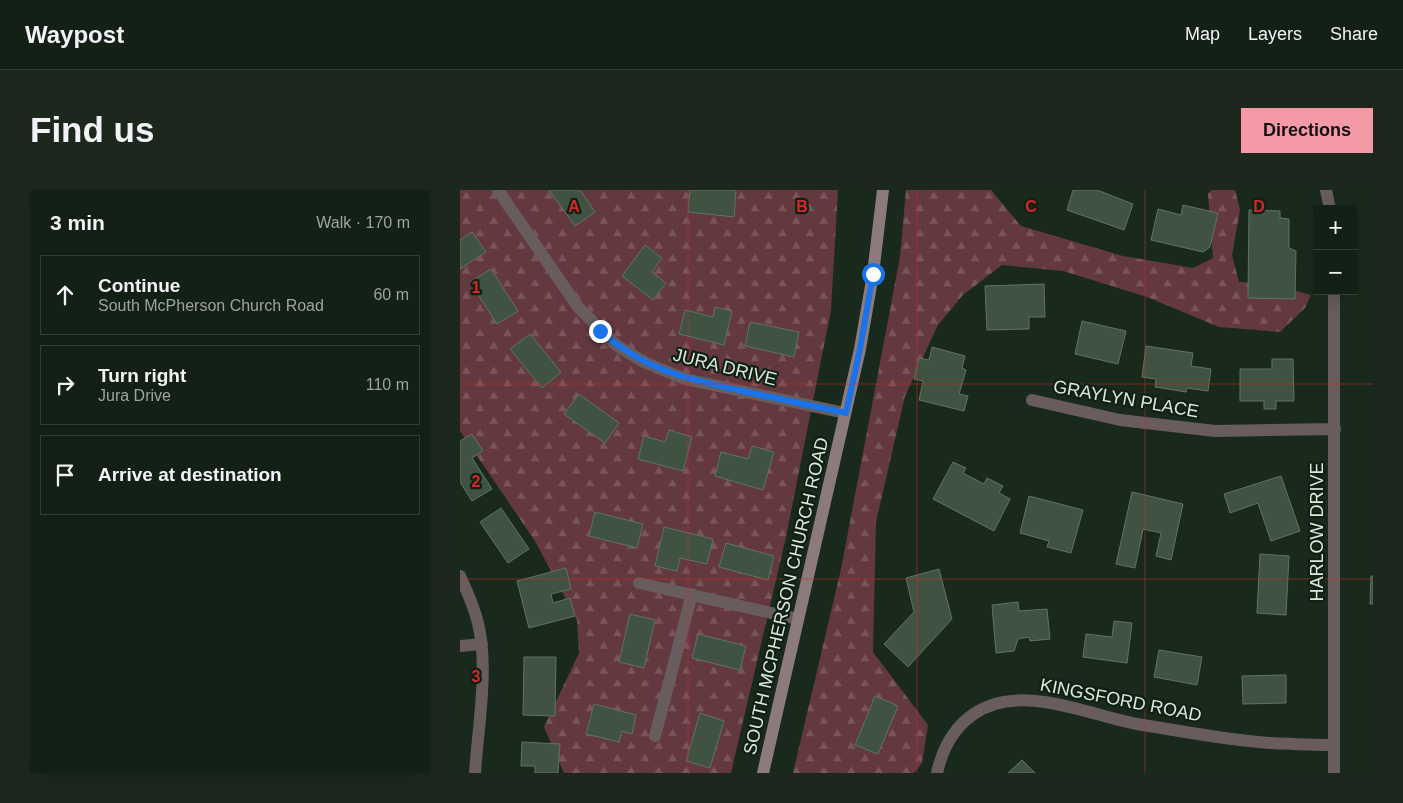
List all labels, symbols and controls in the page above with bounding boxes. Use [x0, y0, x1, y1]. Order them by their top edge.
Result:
text: Waypost [25, 21, 124, 48]
text: Map [1185, 24, 1220, 44]
text: Layers [1248, 24, 1302, 44]
text: Share [1330, 24, 1378, 44]
button: Directions [1241, 108, 1373, 153]
text: Find us [30, 110, 154, 149]
text: A [568, 198, 580, 215]
text: B [796, 198, 808, 215]
text: C [1025, 198, 1037, 215]
text: D [1253, 198, 1265, 215]
map controls [1313, 205, 1358, 295]
button: + [1313, 205, 1358, 250]
text: 3 min [50, 211, 105, 234]
text: Walk · 170 m [316, 214, 410, 231]
button: − [1313, 250, 1358, 295]
route start [862, 263, 885, 286]
text: Continue [98, 275, 180, 296]
text: 1 [472, 279, 481, 296]
icon: ahead [51, 281, 79, 309]
text: 60 m [373, 286, 409, 303]
text: South McPherson Church Road [98, 297, 324, 314]
route end [589, 320, 612, 343]
street label: JURA DRIVE [671, 344, 779, 390]
text: Turn right [98, 365, 186, 386]
icon: right [51, 371, 79, 399]
text: 110 m [366, 376, 409, 393]
street label: GRAYLYN PLACE [1052, 376, 1200, 422]
text: Jura Drive [98, 387, 171, 404]
street label: SOUTH MCPHERSON CHURCH ROAD [740, 435, 832, 757]
icon: arrive [51, 461, 79, 489]
street label: HARLOW DRIVE [1307, 462, 1327, 602]
text: Arrive at destination [98, 464, 282, 485]
text: 2 [472, 473, 481, 490]
text: 3 [472, 668, 481, 685]
street label: KINGSFORD ROAD [1039, 675, 1203, 725]

